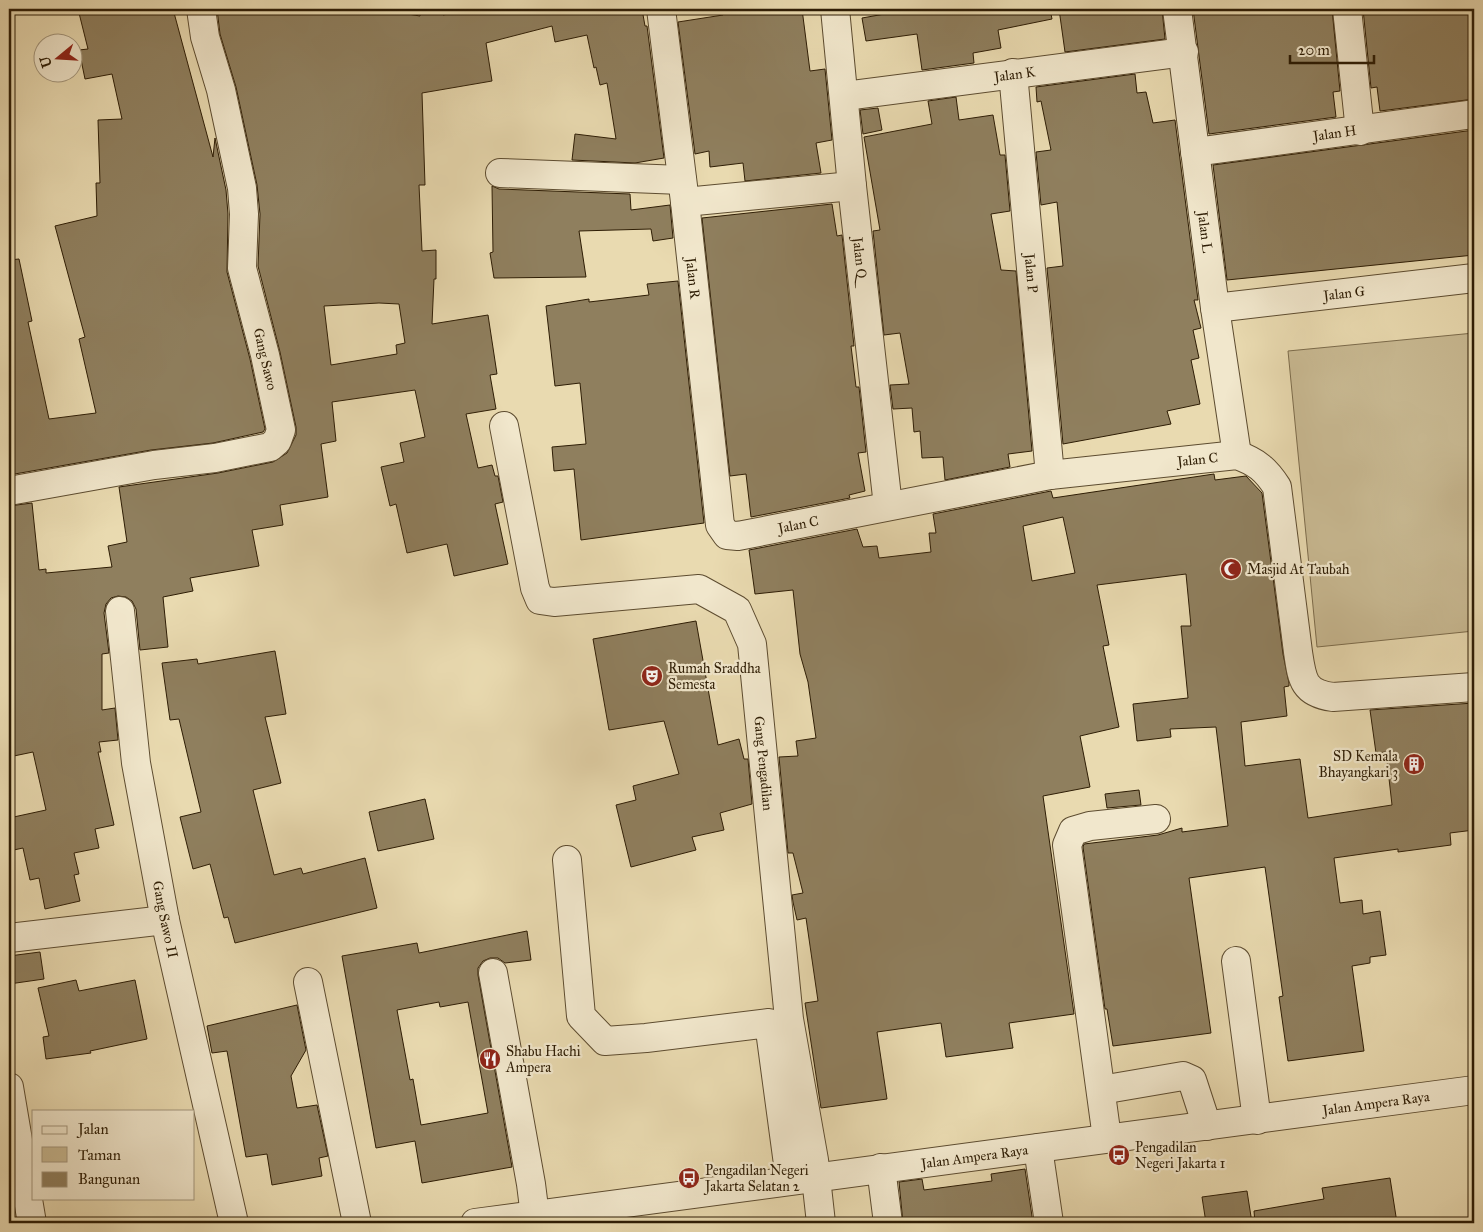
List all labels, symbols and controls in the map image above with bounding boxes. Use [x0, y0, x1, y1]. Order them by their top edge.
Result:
north arrow [32, 32, 82, 82]
scale bar [1290, 32, 1374, 64]
text: 20 m [1298, 41, 1330, 59]
text: U [36, 53, 56, 70]
street label: Jalan K [991, 63, 1037, 86]
street label: Jalan H [1310, 122, 1358, 146]
street label: Jalan L [1193, 208, 1217, 255]
street label: Jalan Q [848, 234, 872, 289]
street label: Jalan P [1020, 251, 1042, 294]
street label: Jalan R [681, 255, 704, 301]
street label: Jalan G [1320, 282, 1366, 305]
street label: Gang Sawo [250, 326, 280, 392]
street label: Jalan C [1174, 449, 1219, 471]
street label: Jalan C [774, 512, 820, 538]
mosque icon: Masjid At Taubah [1219, 557, 1243, 581]
place label: Masjid At Taubah [1247, 561, 1350, 578]
place label: Rumah Sraddha Semesta [668, 660, 761, 693]
theatre icon: Rumah Sraddha Semesta [640, 664, 664, 688]
street label: Gang Pengadilan [751, 715, 777, 812]
place label: SD Kemala Bhayangkari 3 [1319, 748, 1398, 781]
building icon: SD Kemala Bhayangkari 3 [1402, 752, 1426, 776]
street label: Gang Sawo II [149, 879, 182, 960]
place label: Shabu Hachi Ampera [505, 1043, 581, 1076]
restaurant icon: Shabu Hachi Ampera [478, 1047, 502, 1071]
street label: Jalan Ampera Raya [1319, 1087, 1431, 1120]
legend [32, 1110, 195, 1200]
text: Jalan [76, 1120, 109, 1139]
place label: Pengadilan Negeri Jakarta 1 [1135, 1139, 1226, 1173]
street label: Jalan Ampera Raya [918, 1141, 1029, 1173]
bus stop icon: Pengadilan Negeri Jakarta 1 [1107, 1143, 1131, 1167]
text: Taman [78, 1146, 121, 1164]
place label: Pengadilan Negeri Jakarta Selatan 2 [703, 1162, 809, 1196]
bus stop icon: Pengadilan Negeri Jakarta Selatan 2 [677, 1166, 701, 1190]
text: Bangunan [78, 1170, 140, 1188]

